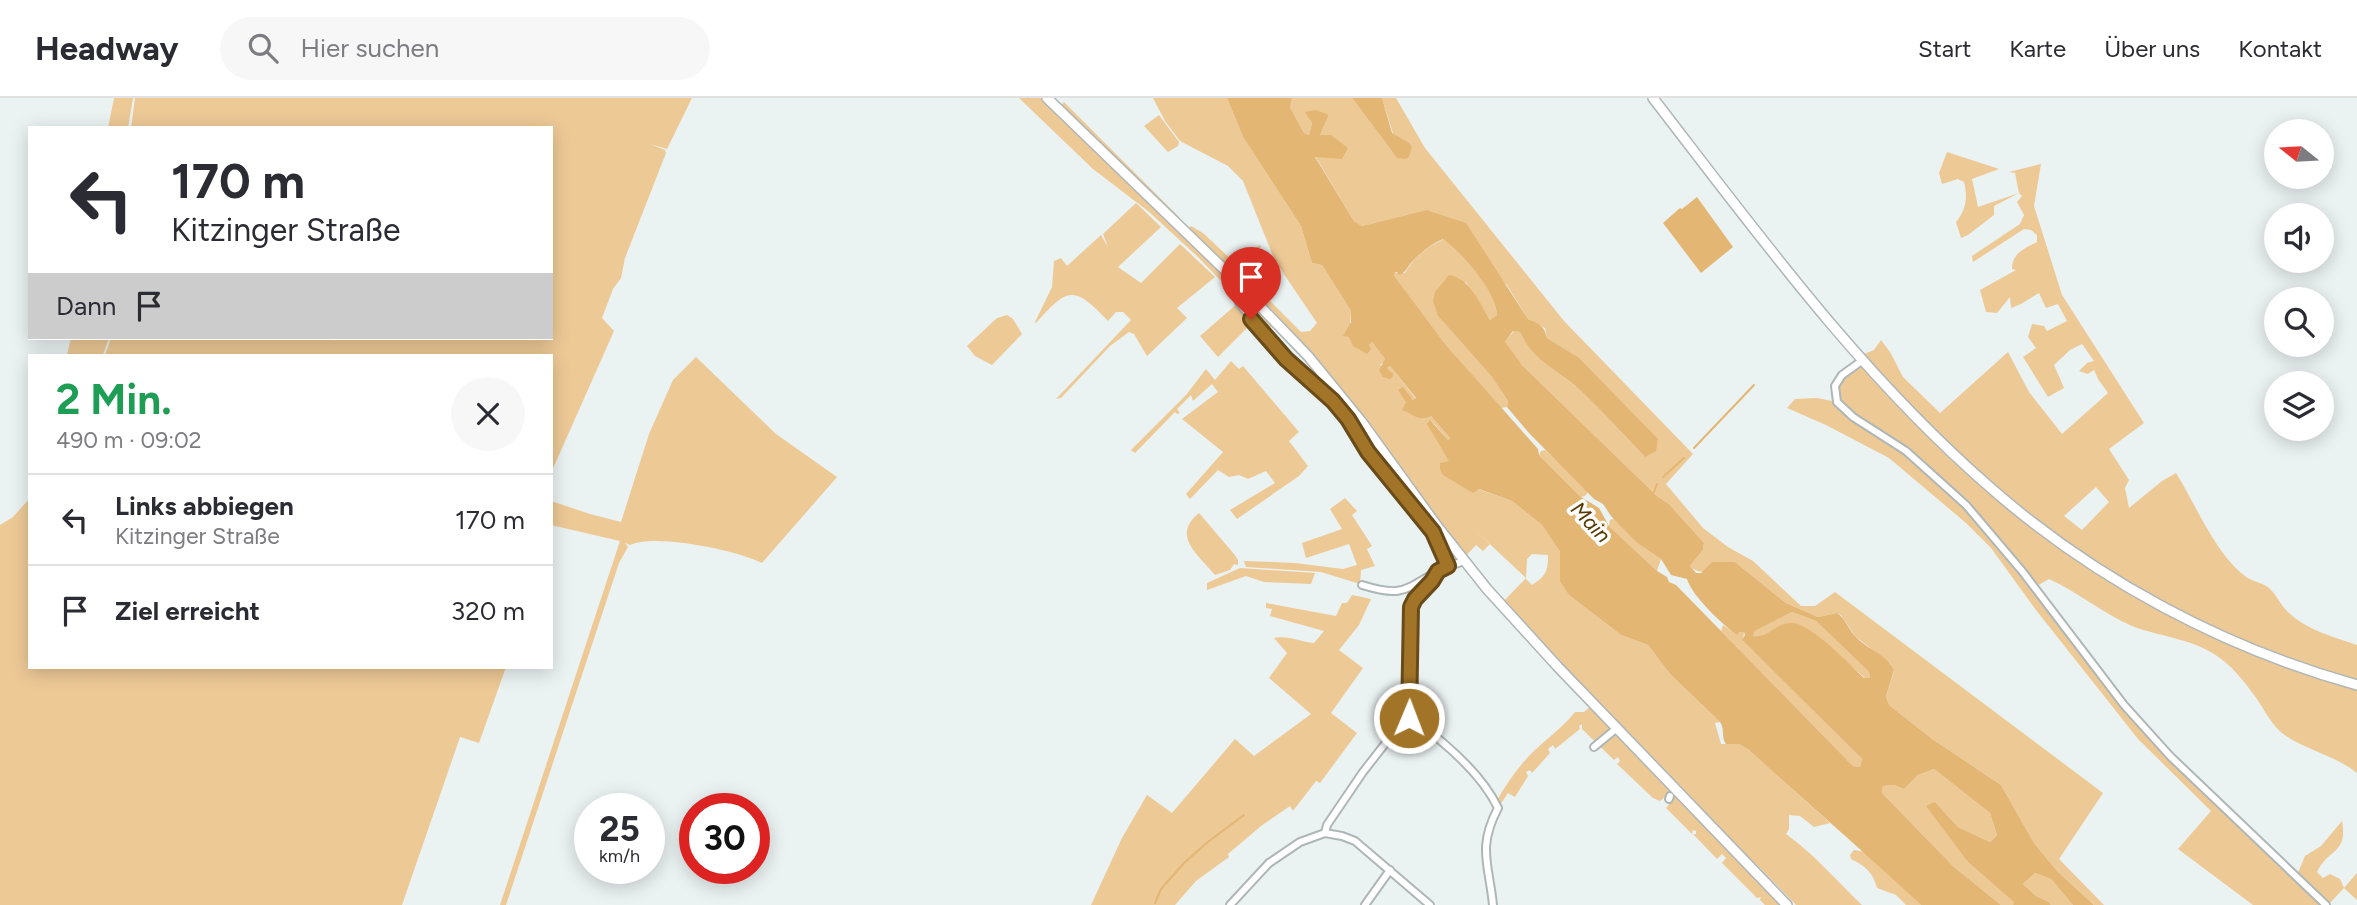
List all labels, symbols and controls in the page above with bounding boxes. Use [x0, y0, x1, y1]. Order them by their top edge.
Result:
search box [220, 17, 710, 80]
text: Headway [35, 29, 178, 68]
icon: search [244, 29, 282, 67]
text: Hier suchen [300, 32, 439, 64]
text: Start [1918, 34, 1971, 63]
text: Karte [2009, 34, 2066, 63]
text: Über uns [2104, 34, 2200, 63]
text: Kontakt [2238, 34, 2322, 63]
north arrow [2264, 119, 2334, 189]
map controls [2264, 119, 2334, 441]
text: 170 m [171, 151, 305, 210]
icon: left [56, 154, 147, 245]
button: sound [2264, 203, 2334, 273]
text: Kitzinger Straße [171, 211, 400, 249]
pin [1221, 247, 1281, 319]
icon: arrive [1232, 258, 1270, 296]
icon: arrive [130, 287, 168, 325]
button: search [2264, 287, 2334, 357]
text: Dann [56, 290, 116, 322]
button: layers [2264, 371, 2334, 441]
text: 2 Min. [56, 374, 172, 425]
button: close [451, 377, 525, 451]
text: 490 m · 09:02 [56, 426, 202, 454]
text: Links abbiegen [115, 490, 294, 522]
water label: Main [1566, 496, 1616, 548]
icon: left [56, 501, 94, 539]
text: 170 m [455, 504, 525, 536]
text: Kitzinger Straße [115, 522, 280, 550]
icon: arrive [56, 592, 94, 630]
text: Ziel erreicht [115, 595, 260, 627]
text: 320 m [451, 595, 525, 627]
position arrow [1372, 681, 1446, 755]
speed limit sign: 30 [679, 793, 770, 884]
text: 25 [599, 808, 640, 850]
text: km/h [599, 845, 640, 867]

